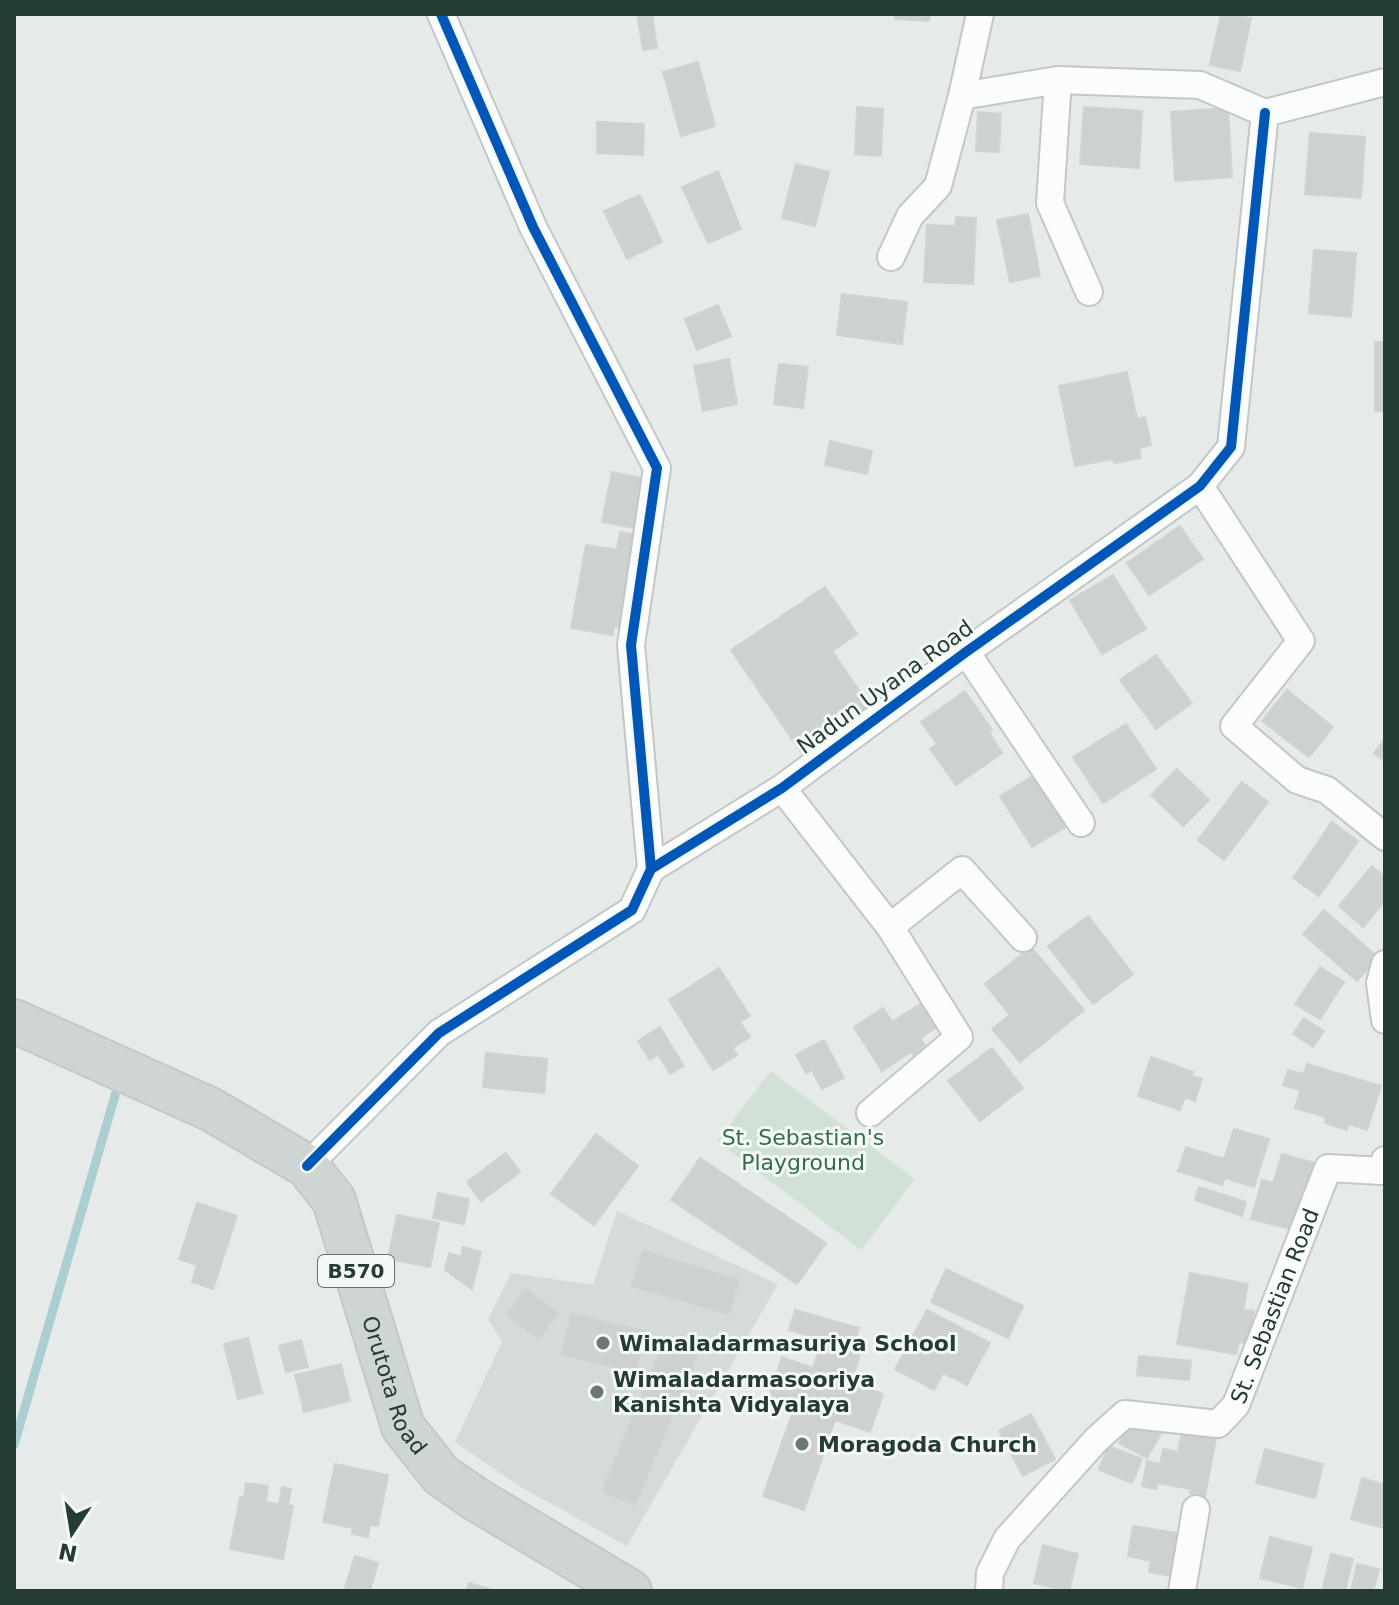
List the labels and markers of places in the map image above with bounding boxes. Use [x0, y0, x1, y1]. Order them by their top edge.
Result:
place label: Wimaladarmasuriya School [619, 1331, 957, 1356]
marker: Wimaladarmasuriya School [594, 1334, 612, 1352]
place label: Wimaladarmasooriya Kanishta Vidyalaya [613, 1367, 875, 1417]
marker: Wimaladarmasooriya Kanishta Vidyalaya [588, 1383, 606, 1401]
place label: Moragoda Church [818, 1432, 1037, 1457]
marker: Moragoda Church [793, 1435, 811, 1453]

